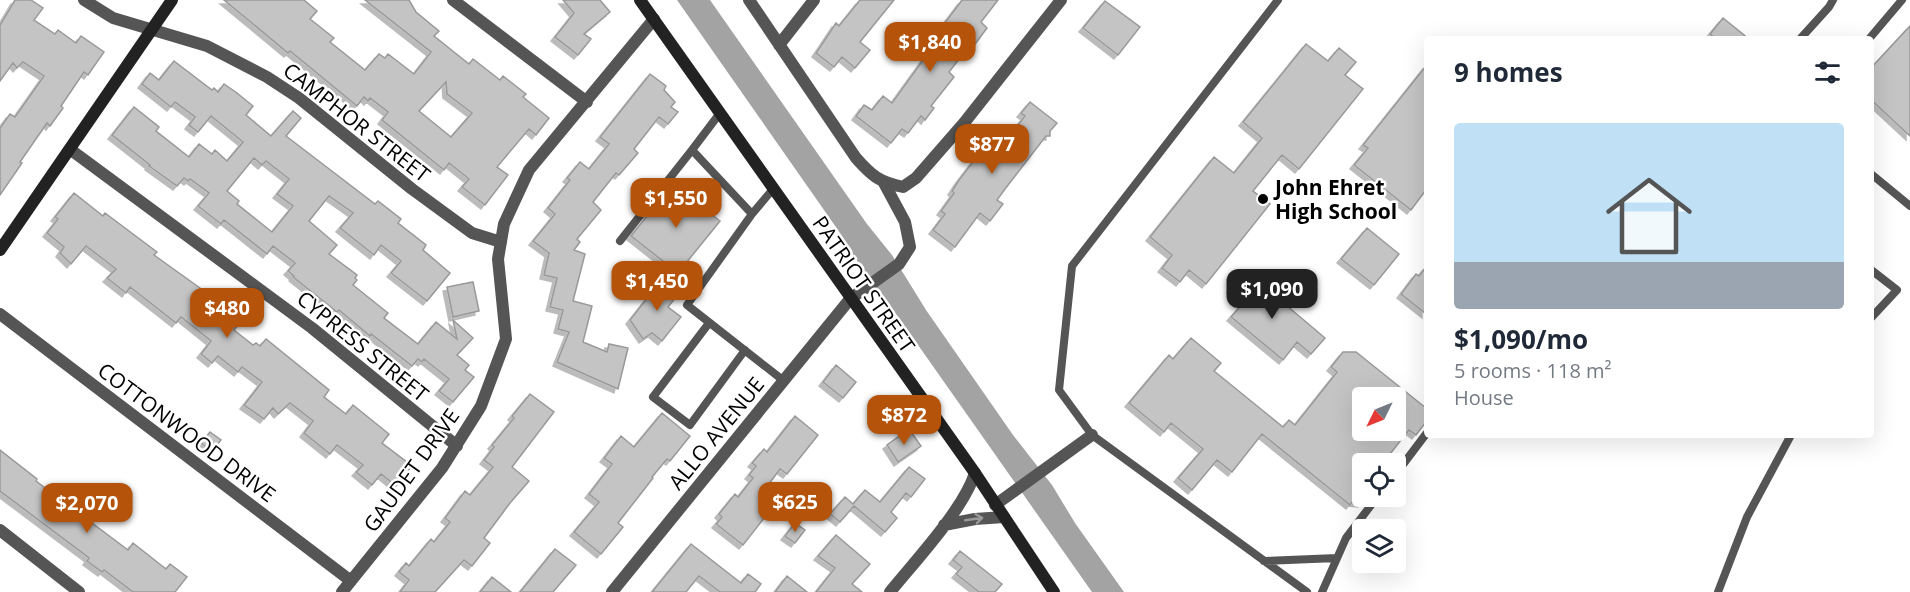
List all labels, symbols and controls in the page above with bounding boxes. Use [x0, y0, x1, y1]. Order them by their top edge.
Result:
pin: $1,840 [881, 22, 979, 73]
text: $1,840 [899, 28, 961, 55]
text: 9 homes [1454, 54, 1563, 90]
street label: CAMPHOR STREET [278, 56, 437, 188]
icon: filters [1811, 56, 1844, 89]
pin: $877 [956, 124, 1028, 175]
text: $877 [969, 130, 1015, 157]
icon: home [1595, 162, 1703, 270]
place label: John Ehret High School [1273, 173, 1397, 225]
pin: $1,550 [627, 178, 725, 229]
text: $1,550 [645, 184, 707, 211]
marker: John Ehret High School [1256, 192, 1270, 206]
street label: PATRIOT STREET [806, 210, 922, 358]
pin: $1,450 [608, 261, 706, 312]
text: $1,450 [626, 267, 688, 294]
pin: $1,090 [1223, 269, 1321, 320]
text: $1,090 [1241, 275, 1303, 302]
street label: CYPRESS STREET [291, 284, 435, 408]
pin: $480 [191, 288, 263, 339]
text: $480 [204, 294, 250, 321]
text: $1,090/mo [1454, 321, 1588, 357]
street label: COTTONWOOD DRIVE [92, 356, 282, 508]
text: 5 rooms · 118 m² [1454, 357, 1612, 384]
street label: ALLO AVENUE [662, 371, 770, 495]
text: House [1454, 384, 1514, 411]
north arrow [1352, 387, 1406, 441]
map controls [1352, 387, 1406, 573]
pin: $872 [868, 395, 940, 446]
text: $872 [881, 401, 927, 428]
street label: GAUDET DRIVE [357, 403, 465, 537]
button: locate [1352, 453, 1406, 507]
pin: $625 [759, 482, 831, 533]
pin: $2,070 [38, 483, 136, 534]
text: $625 [772, 488, 818, 515]
text: $2,070 [56, 489, 118, 516]
one-way arrow [963, 514, 983, 525]
button: layers [1352, 519, 1406, 573]

